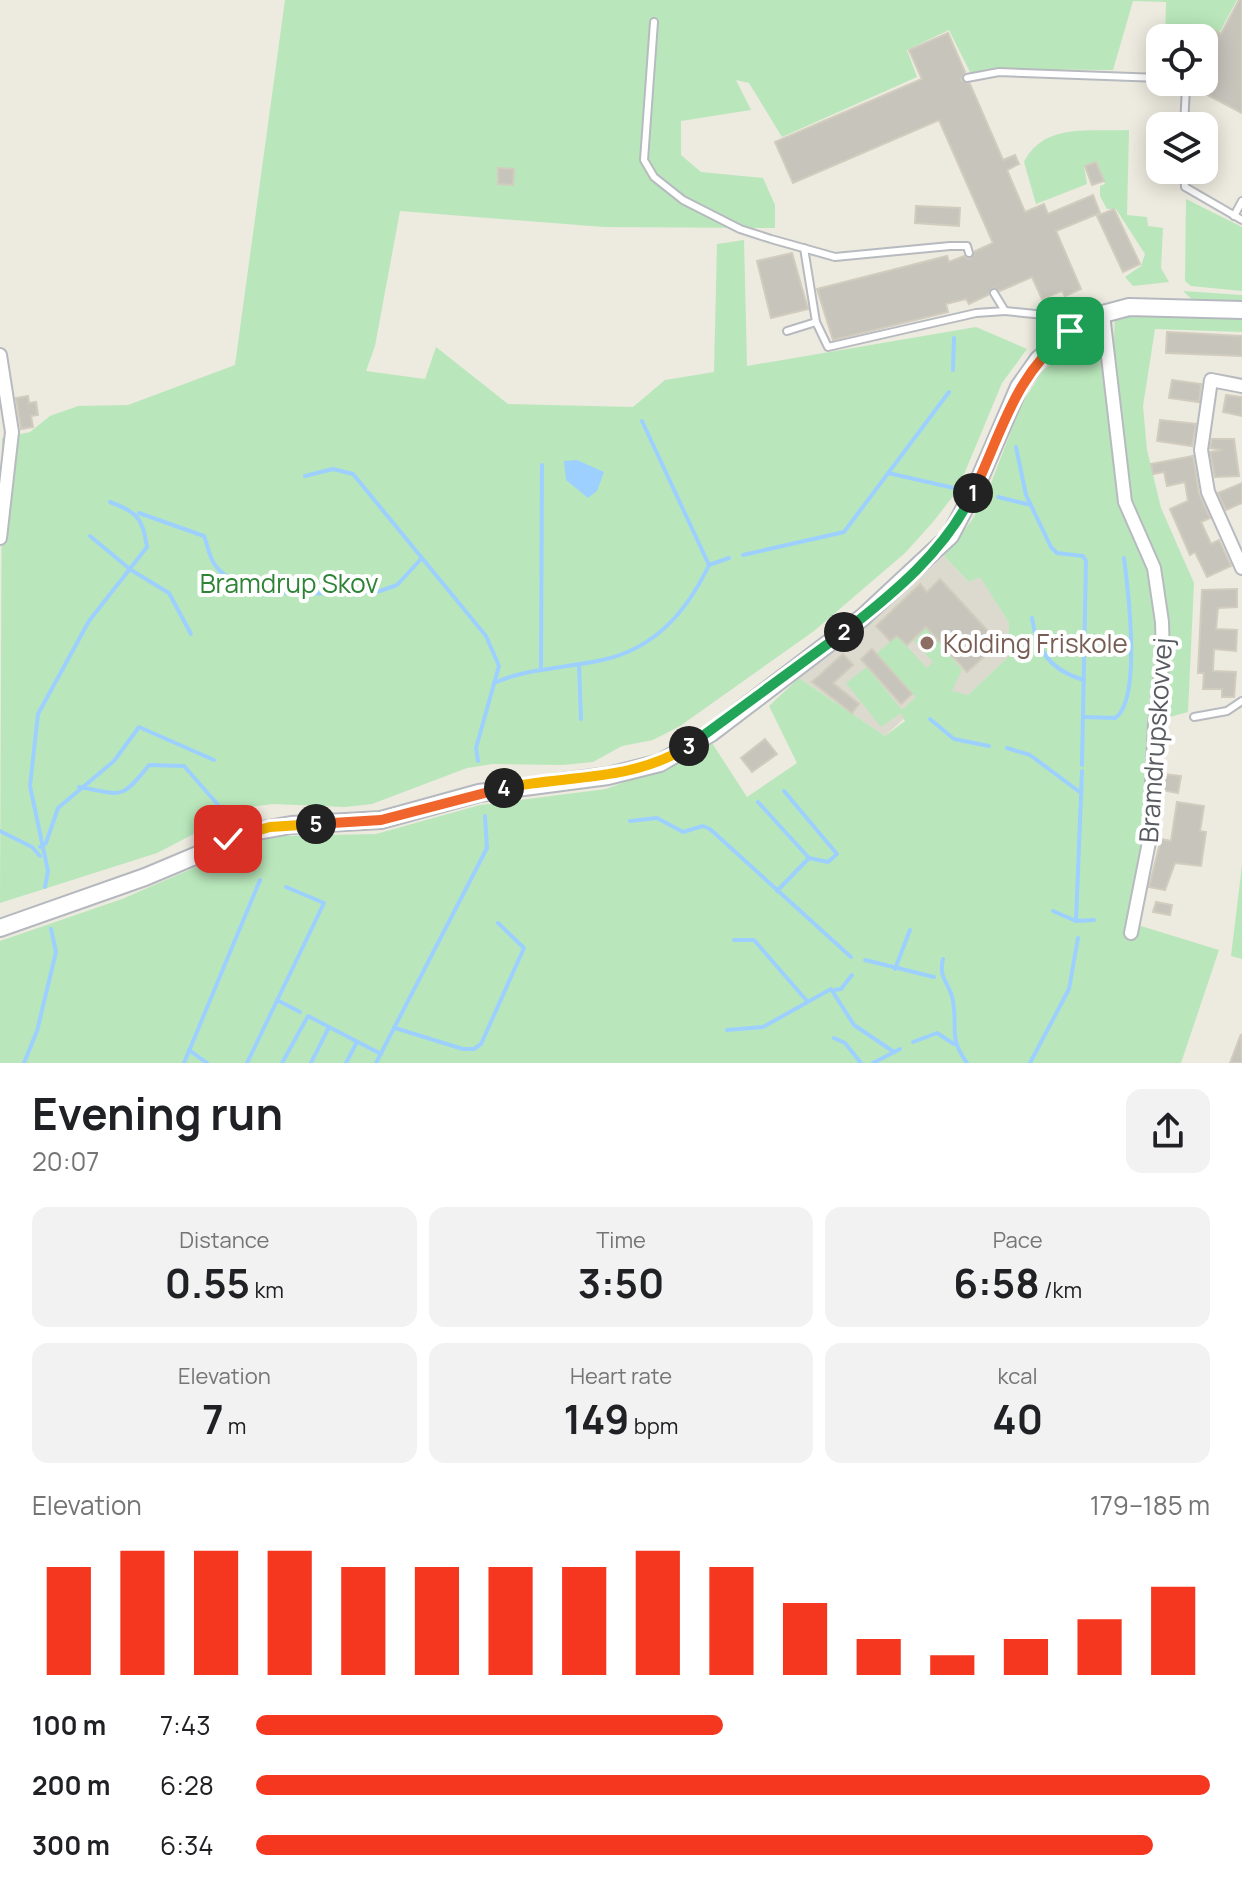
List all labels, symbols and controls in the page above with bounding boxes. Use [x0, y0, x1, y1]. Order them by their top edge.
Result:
map controls [1146, 24, 1218, 184]
button: locate [1146, 24, 1218, 96]
button: layers [1146, 112, 1218, 184]
pin [1036, 297, 1104, 365]
icon: arrive [1048, 309, 1092, 353]
pin: 1 [953, 473, 993, 513]
text: 1 [968, 478, 978, 508]
park label: Bramdrup Skov [200, 565, 378, 601]
pin: 2 [824, 612, 864, 652]
text: 2 [837, 617, 851, 647]
place label: Kolding Friskole [943, 625, 1128, 661]
marker: Kolding Friskole [918, 634, 936, 652]
street label: Bramdrupskovvej [1130, 636, 1180, 844]
pin: 3 [669, 726, 709, 766]
text: 3 [683, 731, 695, 761]
pin: 4 [484, 768, 524, 808]
text: 4 [497, 773, 511, 803]
pin: 5 [296, 804, 336, 844]
pin [194, 805, 262, 873]
text: 5 [310, 809, 322, 839]
icon: check [206, 817, 250, 861]
text: Evening run [32, 1083, 283, 1143]
button: share [1126, 1089, 1210, 1173]
text: 20:07 [32, 1143, 99, 1179]
text: Distance [179, 1225, 269, 1255]
text: Time [596, 1225, 646, 1255]
text: Pace [993, 1225, 1043, 1255]
text: 0.55 [165, 1255, 250, 1310]
text: 3:50 [578, 1255, 664, 1310]
text: 6:58 [953, 1255, 1040, 1310]
text: km [250, 1275, 284, 1305]
text: /km [1040, 1275, 1082, 1305]
text: Elevation [178, 1361, 271, 1391]
text: Heart rate [570, 1361, 672, 1391]
text: kcal [998, 1361, 1038, 1391]
text: 7 [202, 1391, 223, 1446]
text: 149 [564, 1391, 629, 1446]
text: 40 [992, 1391, 1043, 1446]
text: m [223, 1411, 247, 1441]
text: bpm [629, 1411, 678, 1441]
text: Elevation [32, 1487, 142, 1523]
text: 179–185 m [1090, 1487, 1210, 1523]
text: 100 m [32, 1707, 106, 1743]
text: 7:43 [160, 1707, 211, 1743]
text: 200 m [32, 1767, 110, 1803]
text: 6:28 [160, 1767, 214, 1803]
text: 300 m [32, 1827, 110, 1863]
text: 6:34 [160, 1827, 214, 1863]

